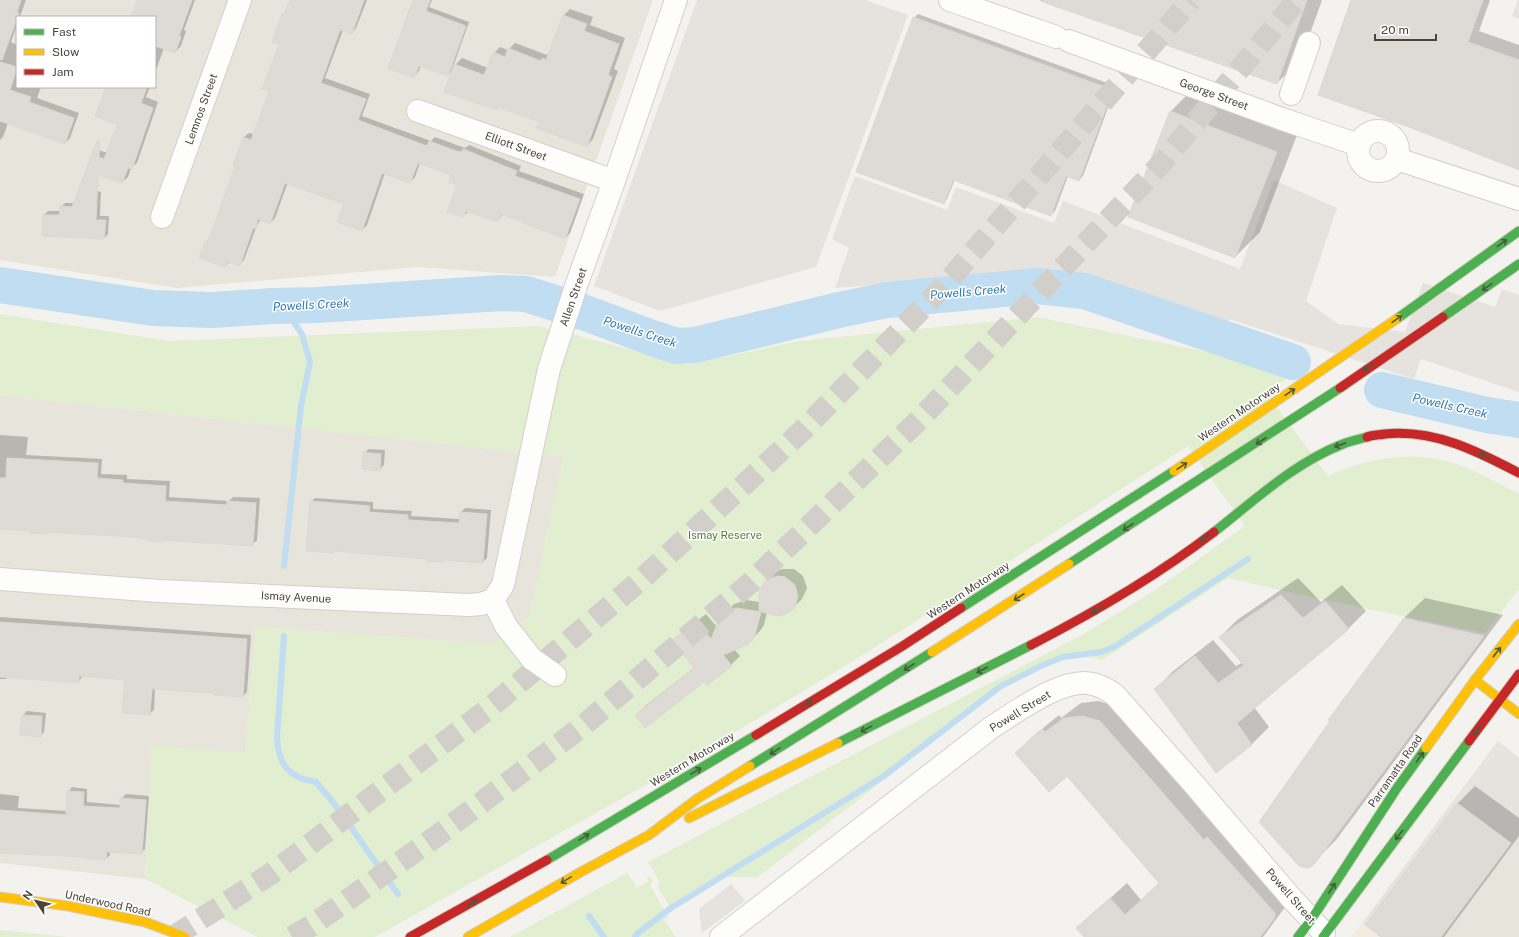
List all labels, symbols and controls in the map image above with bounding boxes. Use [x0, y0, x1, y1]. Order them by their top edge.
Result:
legend [16, 16, 156, 88]
scale bar [1375, 16, 1436, 42]
text: 20 m [1381, 23, 1409, 37]
text: Fast [52, 25, 77, 39]
text: Slow [52, 45, 80, 59]
text: Jam [52, 65, 74, 79]
street label: Lemnos Street [183, 72, 219, 146]
street label: George Street [1178, 76, 1250, 112]
street label: Elliott Street [484, 129, 548, 163]
one-way arrow [1497, 239, 1508, 247]
street label: Allen Street [557, 266, 589, 328]
water label: Powells Creek [929, 282, 1007, 302]
one-way arrow [1482, 283, 1493, 291]
water label: Powells Creek [272, 296, 350, 314]
water label: Powells Creek [601, 314, 679, 351]
one-way arrow [1391, 315, 1402, 323]
one-way arrow [1363, 364, 1374, 372]
street label: Western Motorway [1196, 380, 1282, 444]
one-way arrow [1284, 388, 1295, 396]
water label: Powells Creek [1411, 391, 1489, 422]
one-way arrow [1255, 437, 1266, 445]
one-way arrow [1334, 442, 1346, 450]
one-way arrow [1478, 451, 1490, 459]
one-way arrow [1176, 462, 1187, 470]
one-way arrow [1123, 523, 1134, 531]
park label: Ismay Reserve [688, 529, 762, 541]
one-way arrow [1200, 534, 1211, 542]
street label: Western Motorway [924, 559, 1012, 621]
street label: Ismay Avenue [261, 589, 331, 605]
one-way arrow [1014, 593, 1025, 601]
one-way arrow [1091, 606, 1103, 614]
one-way arrow [1493, 647, 1501, 658]
one-way arrow [904, 663, 915, 671]
one-way arrow [976, 667, 988, 674]
street label: Powell Street [987, 688, 1053, 734]
one-way arrow [801, 700, 812, 708]
one-way arrow [1473, 725, 1481, 736]
one-way arrow [860, 726, 872, 733]
street label: Western Motorway [648, 729, 736, 789]
street label: Parramatta Road [1366, 733, 1424, 809]
one-way arrow [769, 747, 781, 755]
one-way arrow [1415, 752, 1424, 763]
one-way arrow [690, 767, 701, 775]
one-way arrow [1395, 829, 1404, 840]
one-way arrow [578, 833, 590, 841]
street label: Powell Street [1264, 866, 1318, 926]
one-way arrow [560, 877, 572, 885]
north arrow [16, 881, 56, 921]
one-way arrow [1328, 882, 1337, 893]
text: N [20, 888, 35, 902]
street label: Underwood Road [64, 888, 152, 918]
one-way arrow [466, 898, 478, 906]

